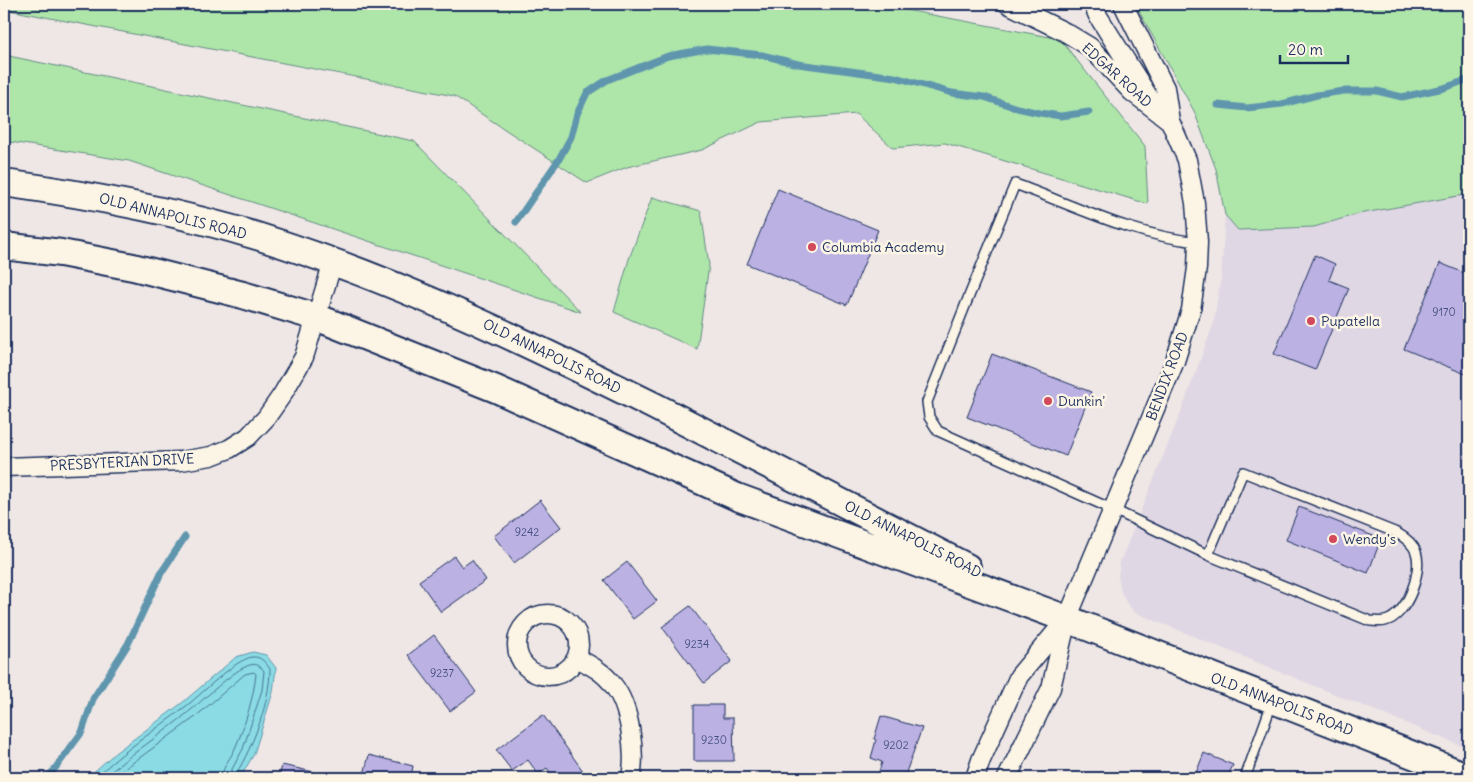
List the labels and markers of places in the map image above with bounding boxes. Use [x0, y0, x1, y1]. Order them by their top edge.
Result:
place label: Columbia Academy [822, 238, 945, 256]
marker: Columbia Academy [806, 241, 818, 253]
place label: Pupatella [1321, 312, 1380, 330]
marker: Pupatella [1305, 315, 1317, 327]
place label: Dunkin' [1058, 392, 1105, 410]
marker: Dunkin' [1042, 395, 1054, 407]
place label: Wendy's [1343, 530, 1396, 548]
marker: Wendy's [1327, 533, 1339, 545]

